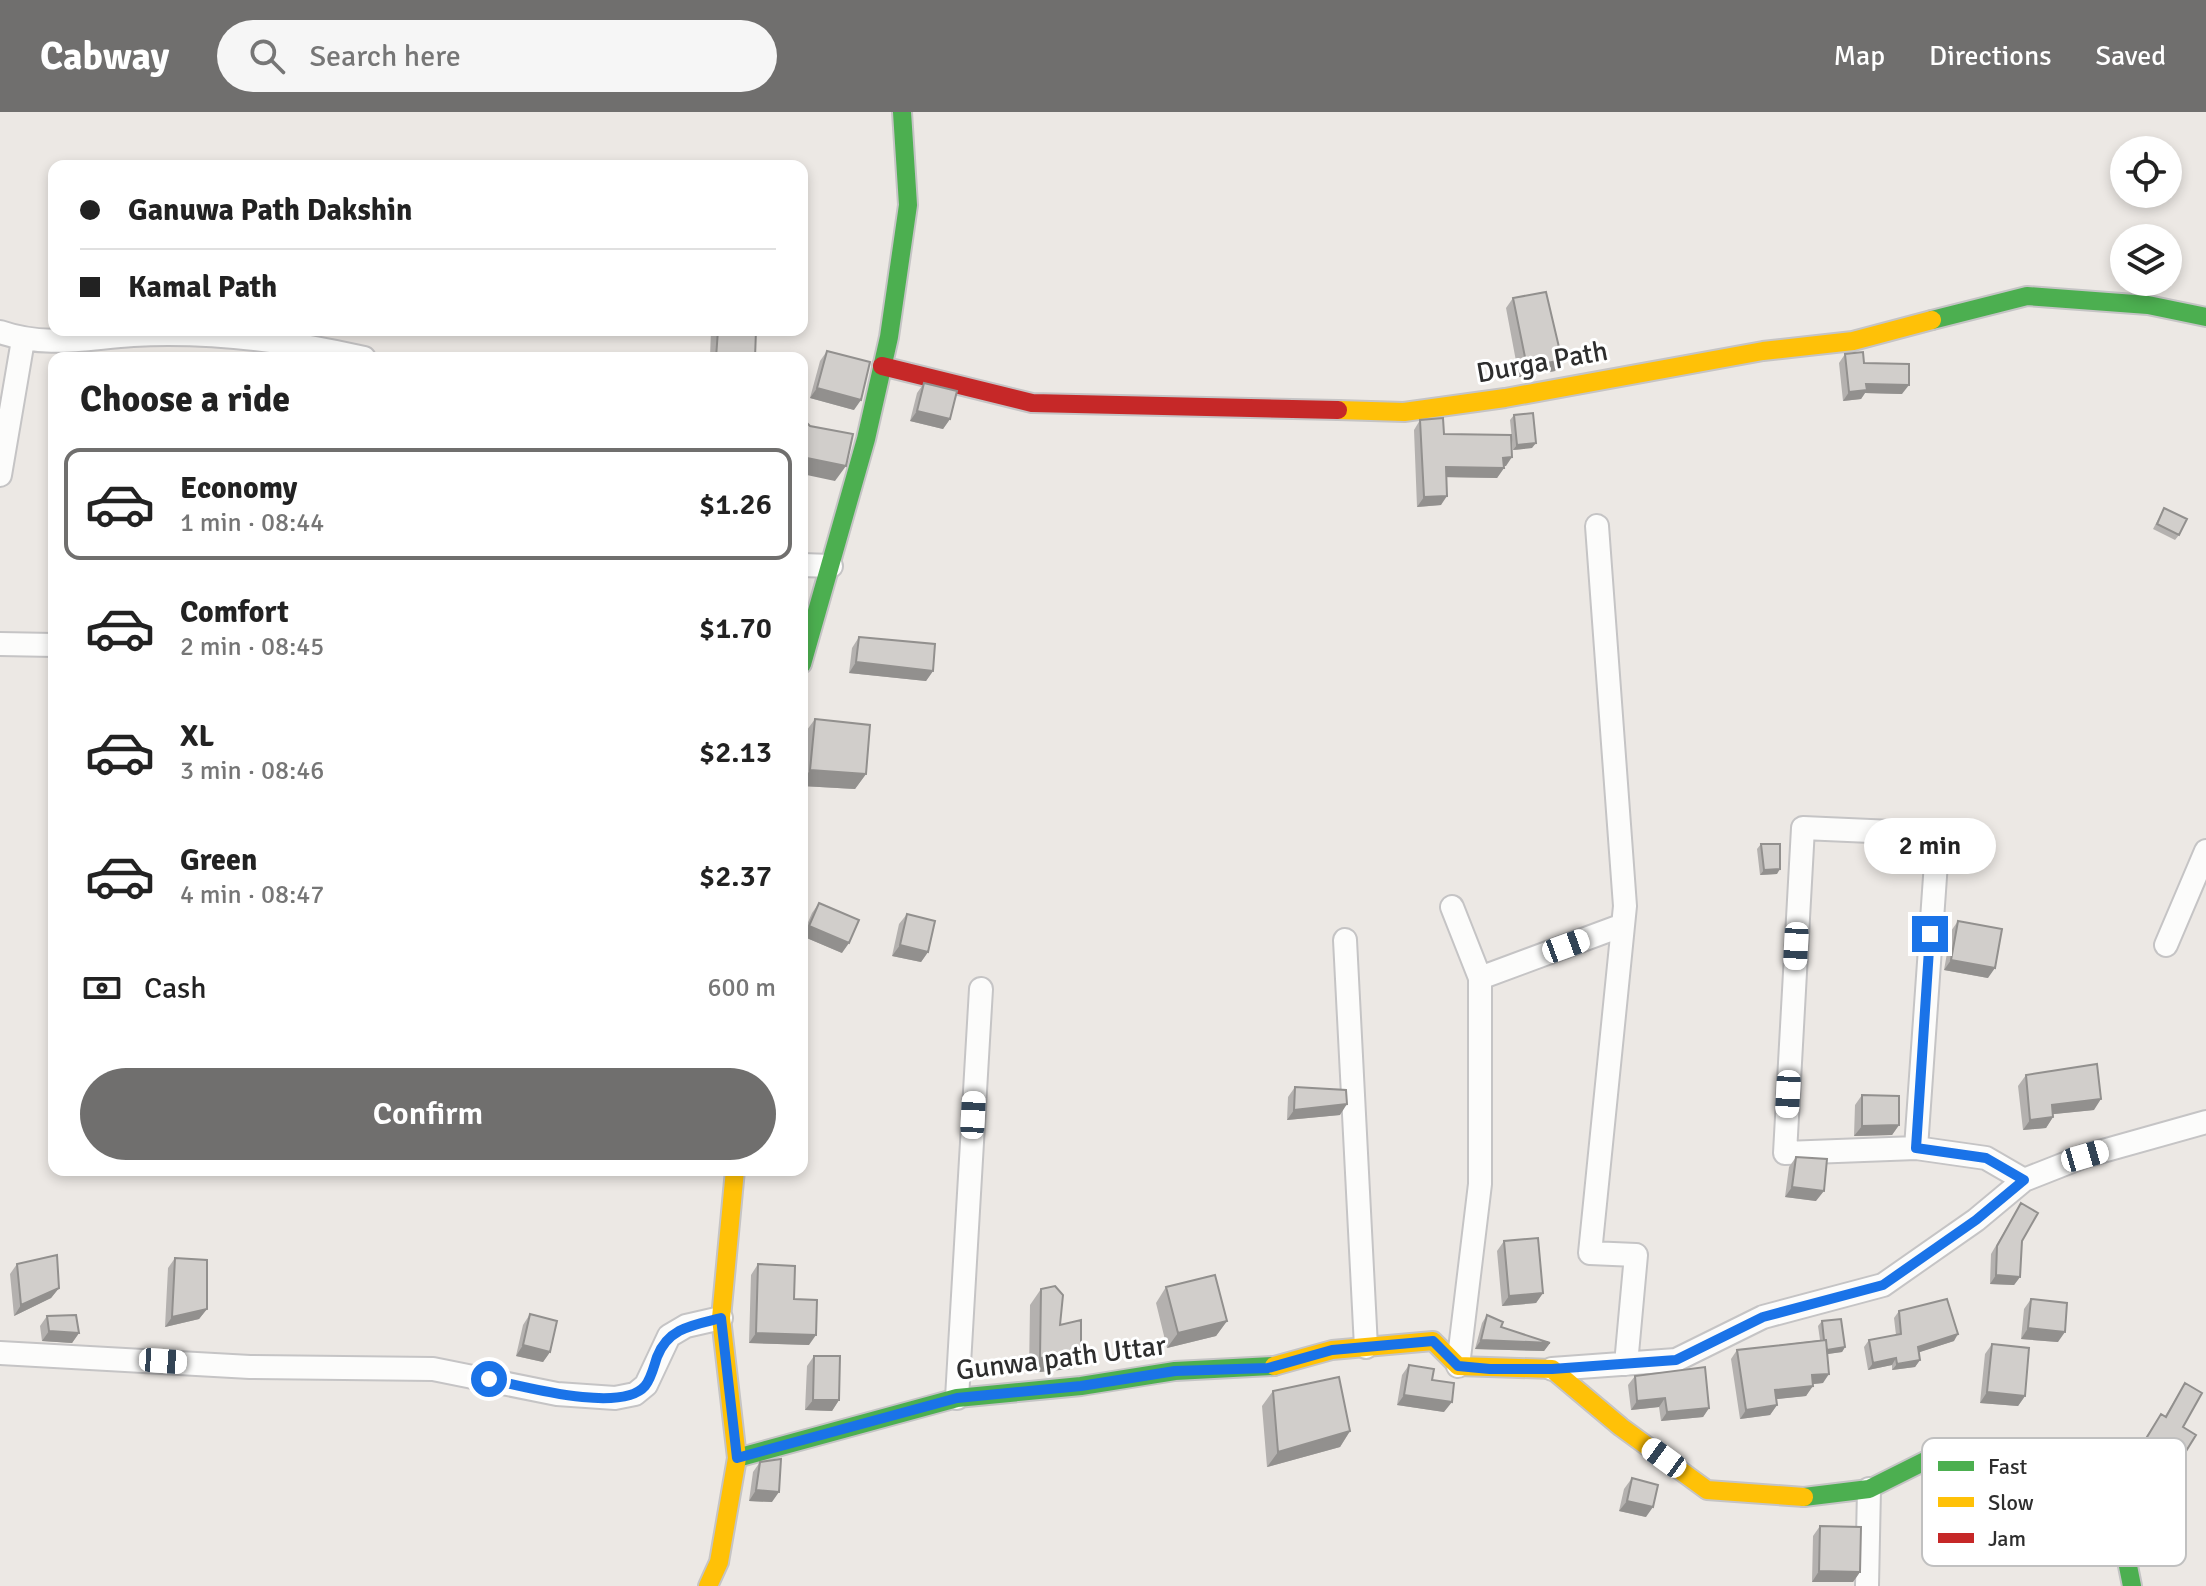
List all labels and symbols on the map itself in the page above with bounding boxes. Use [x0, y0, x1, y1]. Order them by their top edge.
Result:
street label: Durga Path [1474, 334, 1610, 390]
callout: 2 min [1864, 818, 1996, 874]
route end [1912, 916, 1948, 952]
car [1783, 921, 1809, 971]
car [1539, 927, 1593, 965]
car [1775, 1069, 1801, 1119]
car [960, 1090, 986, 1140]
car [2059, 1138, 2111, 1174]
street label: Gunwa path Uttar [954, 1328, 1169, 1388]
car [138, 1347, 188, 1375]
route start [471, 1361, 507, 1397]
car [1638, 1434, 1690, 1482]
legend [1922, 1438, 2186, 1566]
text: Fast [1988, 1453, 2028, 1480]
text: Slow [1988, 1489, 2034, 1516]
text: Jam [1988, 1525, 2026, 1552]

